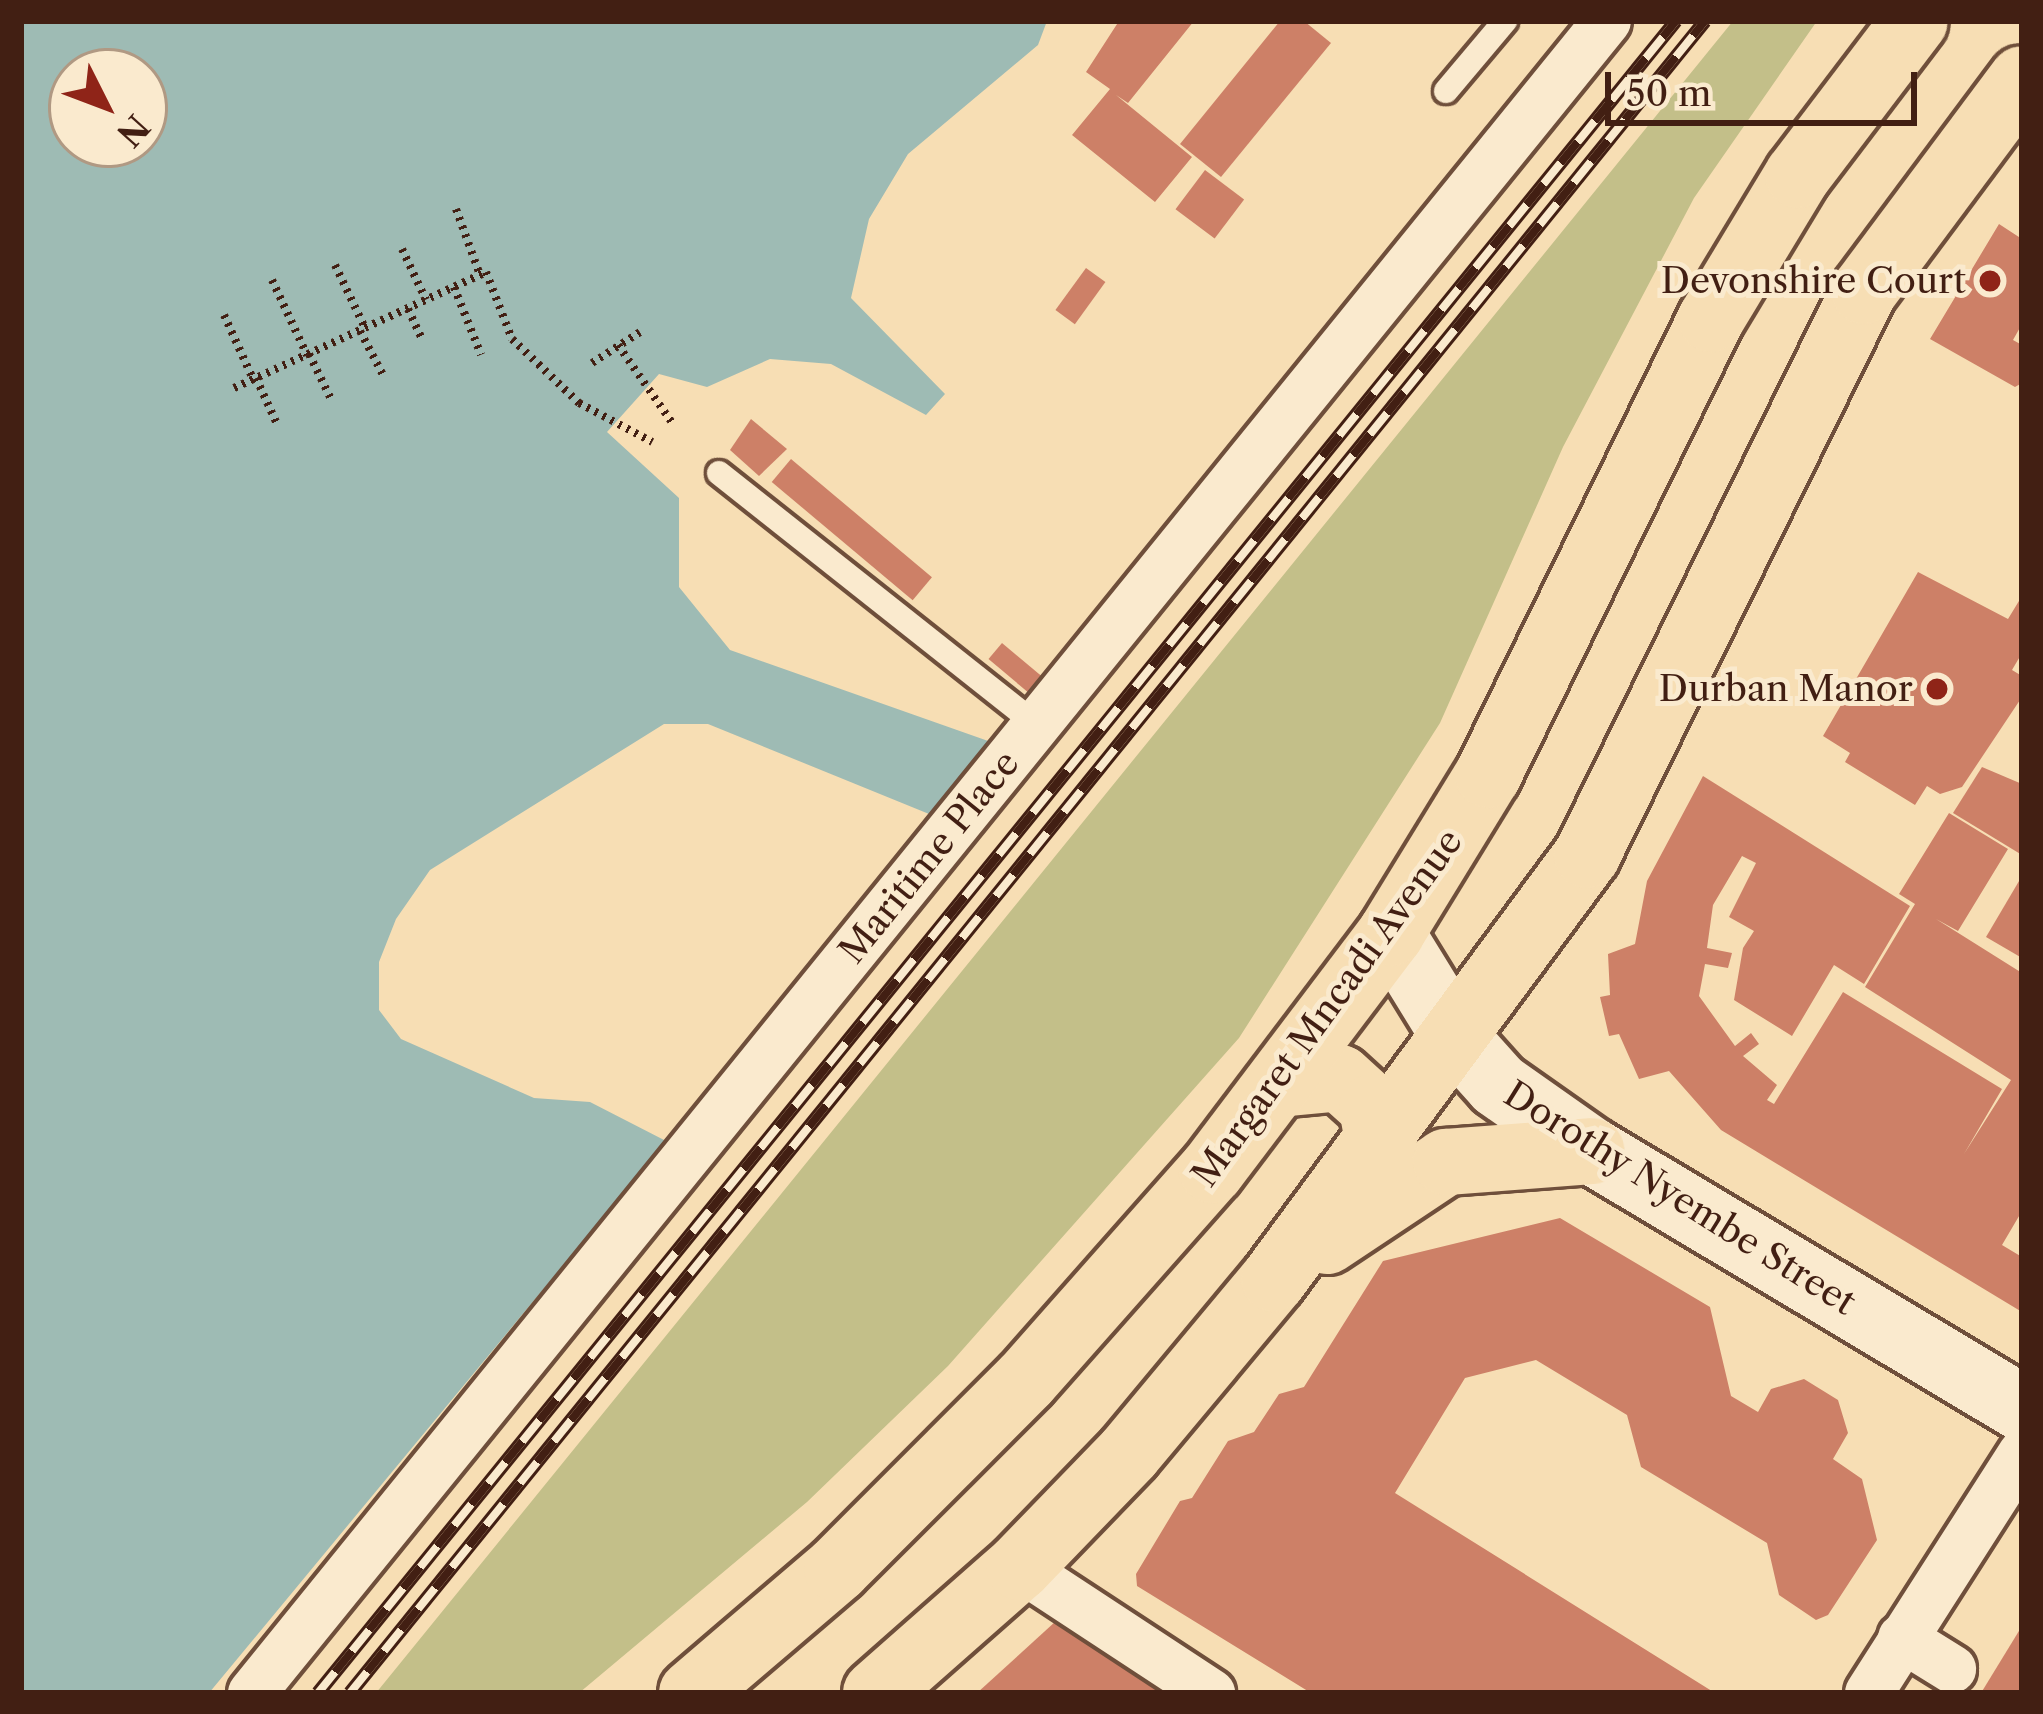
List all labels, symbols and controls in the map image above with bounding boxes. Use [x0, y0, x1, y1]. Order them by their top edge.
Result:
north arrow [48, 48, 168, 168]
scale bar [1611, 48, 1923, 122]
text: 50 m [1626, 71, 1711, 115]
text: N [108, 106, 158, 155]
place label: Devonshire Court [1661, 259, 1966, 303]
marker: Devonshire Court [1977, 268, 2003, 294]
place label: Durban Manor [1659, 667, 1913, 711]
marker: Durban Manor [1924, 676, 1950, 702]
street label: Maritime Place [830, 742, 1028, 972]
street label: Margaret Mncadi Avenue [1182, 820, 1472, 1196]
street label: Dorothy Nyembe Street [1496, 1072, 1864, 1324]

